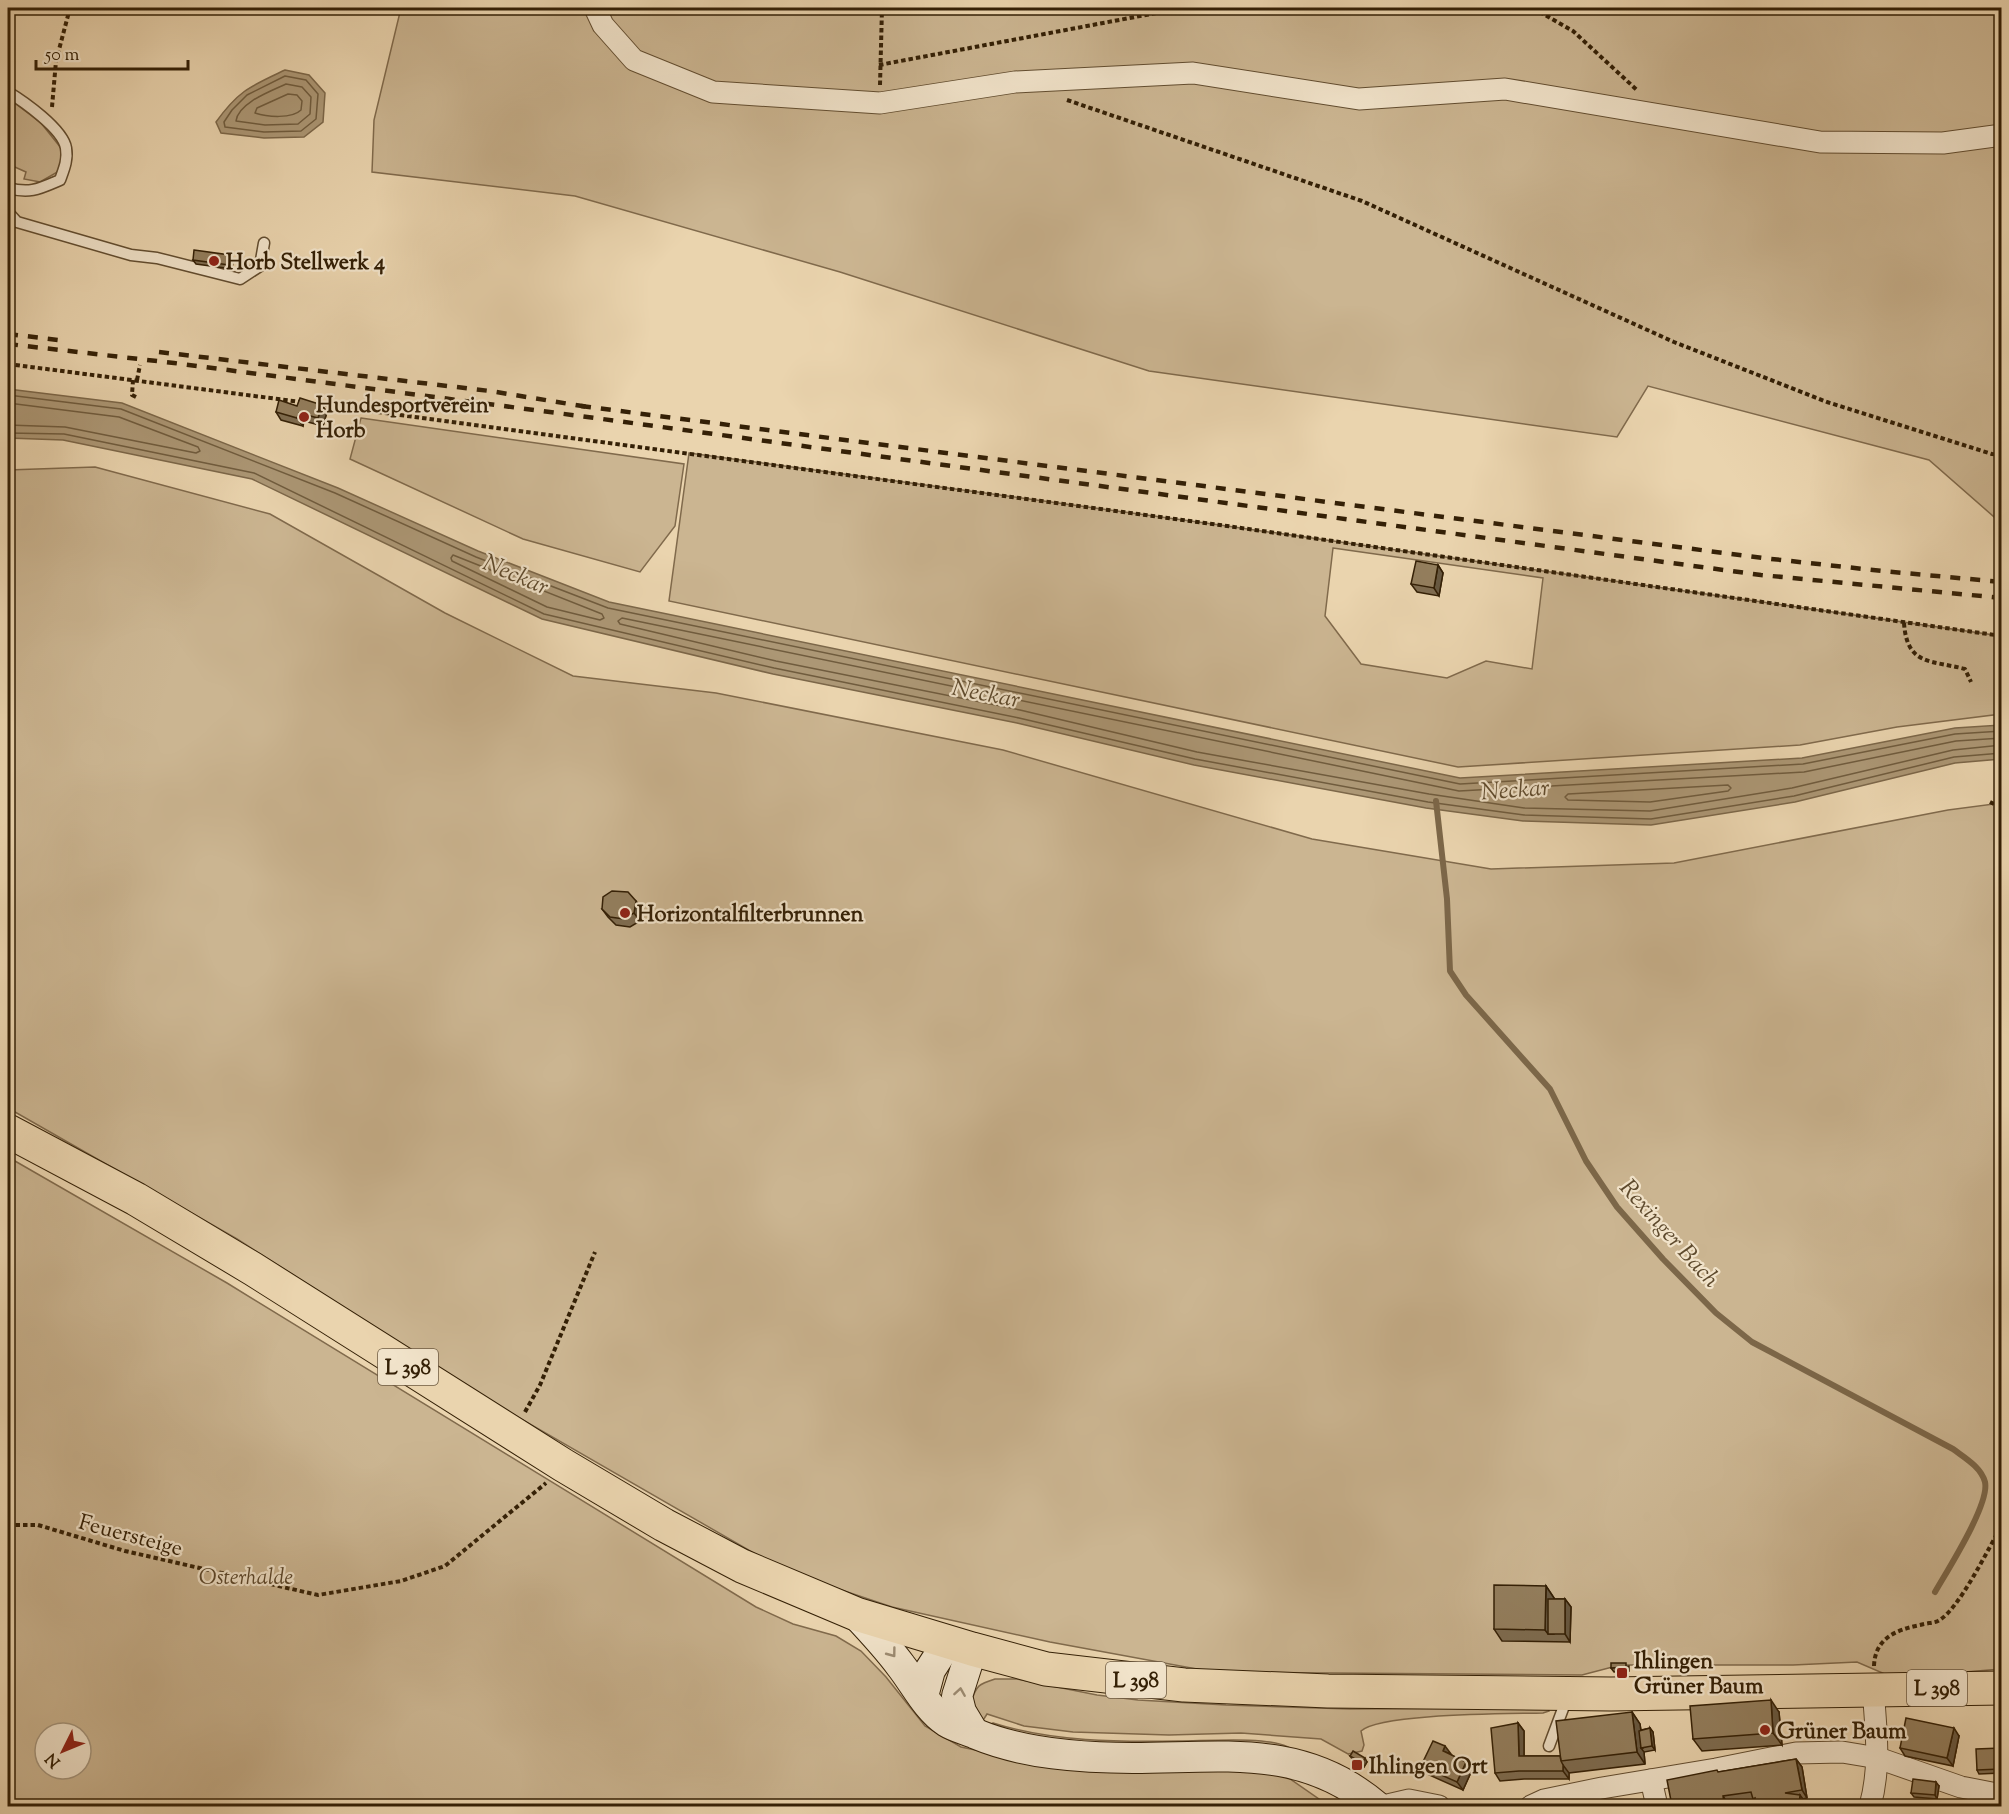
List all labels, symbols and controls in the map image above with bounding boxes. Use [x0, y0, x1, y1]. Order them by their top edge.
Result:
scale bar [36, 33, 188, 71]
text: 50 m [44, 43, 80, 69]
place label: Horb Stellwerk 4 [226, 248, 385, 280]
marker: Horb Stellwerk 4 [207, 254, 221, 268]
place label: Hundesportverein Horb [316, 391, 489, 448]
marker: Hundesportverein Horb [297, 410, 311, 424]
water label: Neckar [477, 547, 554, 605]
water label: Neckar [949, 672, 1023, 718]
water label: Neckar [1480, 772, 1551, 810]
place label: Horizontalfilterbrunnen [637, 900, 864, 932]
marker: Horizontalfilterbrunnen [618, 906, 632, 920]
water label: Rexinger Bach [1610, 1173, 1727, 1296]
road number: L 398 [378, 1349, 438, 1385]
street label: Feuersteige [75, 1508, 186, 1566]
park label: Osterhalde [199, 1563, 293, 1595]
one-way arrow [884, 1647, 895, 1658]
place label: Ihlingen Grüner Baum [1634, 1647, 1764, 1704]
road number: L 398 [1106, 1662, 1166, 1698]
marker: Ihlingen Grüner Baum [1615, 1666, 1629, 1680]
road number: L 398 [1907, 1670, 1967, 1706]
one-way arrow [954, 1687, 966, 1697]
place label: Grüner Baum [1777, 1717, 1907, 1749]
north arrow [33, 1721, 93, 1781]
marker: Grüner Baum [1758, 1723, 1772, 1737]
text: N [41, 1747, 67, 1772]
place label: Ihlingen Ort [1369, 1752, 1488, 1784]
marker: Ihlingen Ort [1350, 1758, 1364, 1772]

